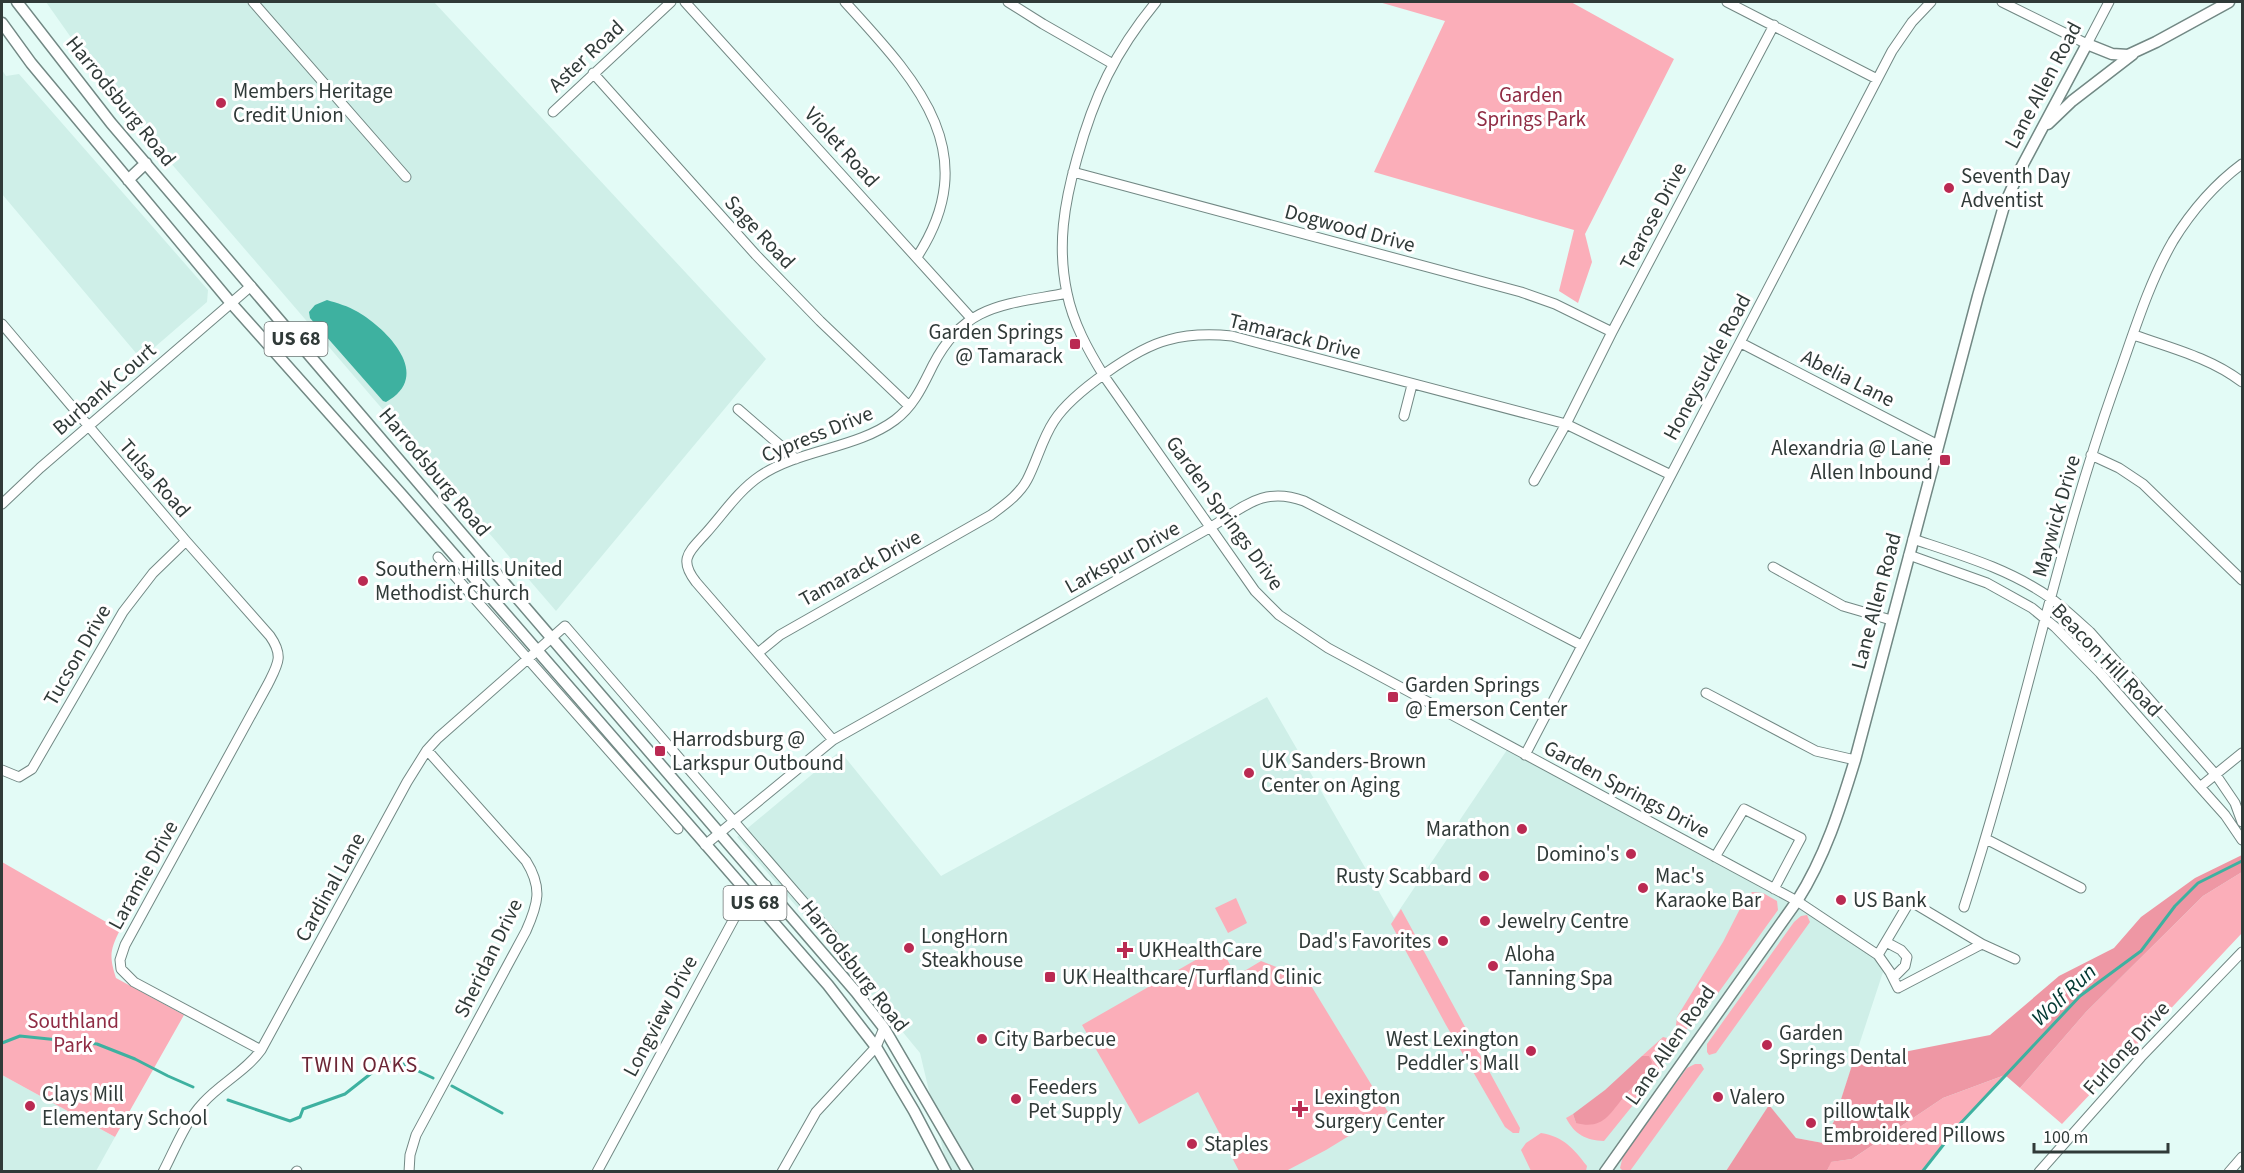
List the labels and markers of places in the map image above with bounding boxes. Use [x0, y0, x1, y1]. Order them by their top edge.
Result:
place label: Members Heritage Credit Union [233, 76, 393, 130]
marker: Members Heritage Credit Union [214, 96, 228, 110]
place label: Seventh Day Adventist [1961, 161, 2071, 215]
marker: Seventh Day Adventist [1942, 181, 1956, 195]
place label: Garden Springs @ Tamarack [928, 317, 1064, 371]
marker: Garden Springs @ Tamarack [1068, 337, 1082, 351]
place label: Alexandria @ Lane Allen Inbound [1771, 433, 1933, 487]
marker: Alexandria @ Lane Allen Inbound [1938, 453, 1952, 467]
place label: Southern Hills United Methodist Church [375, 554, 563, 608]
marker: Southern Hills United Methodist Church [356, 574, 370, 588]
place label: Garden Springs @ Emerson Center [1405, 670, 1568, 724]
marker: Garden Springs @ Emerson Center [1386, 690, 1400, 704]
place label: Harrodsburg @ Larkspur Outbound [672, 724, 844, 778]
marker: Harrodsburg @ Larkspur Outbound [653, 744, 667, 758]
place label: UK Sanders-Brown Center on Aging [1261, 746, 1426, 800]
marker: UK Sanders-Brown Center on Aging [1242, 766, 1256, 780]
place label: Marathon [1426, 814, 1510, 844]
marker: Marathon [1515, 822, 1529, 836]
place label: Domino's [1536, 839, 1619, 869]
marker: Domino's [1624, 847, 1638, 861]
place label: Rusty Scabbard [1336, 861, 1472, 891]
place label: Mac's Karaoke Bar [1655, 861, 1762, 915]
marker: Rusty Scabbard [1477, 869, 1491, 883]
marker: Mac's Karaoke Bar [1636, 881, 1650, 895]
place label: US Bank [1853, 885, 1927, 915]
marker: US Bank [1834, 893, 1848, 907]
place label: Jewelry Centre [1497, 906, 1629, 936]
marker: Jewelry Centre [1478, 914, 1492, 928]
place label: LongHorn Steakhouse [921, 921, 1023, 975]
place label: Dad's Favorites [1298, 926, 1431, 956]
marker: Dad's Favorites [1436, 934, 1450, 948]
place label: UKHealthCare [1138, 935, 1262, 965]
place label: Aloha Tanning Spa [1505, 939, 1613, 993]
marker: LongHorn Steakhouse [902, 941, 916, 955]
marker: UKHealthCare [1116, 941, 1134, 959]
marker: Aloha Tanning Spa [1486, 959, 1500, 973]
place label: UK Healthcare/Turfland Clinic [1062, 962, 1323, 992]
marker: UK Healthcare/Turfland Clinic [1043, 970, 1057, 984]
place label: Garden Springs Dental [1779, 1018, 1907, 1072]
place label: City Barbecue [994, 1024, 1116, 1054]
place label: West Lexington Peddler's Mall [1386, 1024, 1519, 1078]
marker: City Barbecue [975, 1032, 989, 1046]
marker: Garden Springs Dental [1760, 1038, 1774, 1052]
marker: West Lexington Peddler's Mall [1524, 1044, 1538, 1058]
place label: Feeders Pet Supply [1028, 1072, 1122, 1126]
place label: Clays Mill Elementary School [42, 1079, 208, 1133]
place label: Lexington Surgery Center [1314, 1082, 1445, 1136]
place label: Valero [1730, 1082, 1785, 1112]
marker: Valero [1711, 1090, 1725, 1104]
marker: Feeders Pet Supply [1009, 1092, 1023, 1106]
place label: pillowtalk Embroidered Pillows [1823, 1096, 2005, 1150]
marker: Clays Mill Elementary School [23, 1099, 37, 1113]
marker: Lexington Surgery Center [1291, 1100, 1309, 1118]
marker: pillowtalk Embroidered Pillows [1804, 1116, 1818, 1130]
place label: Staples [1204, 1129, 1268, 1159]
marker: Staples [1185, 1137, 1199, 1151]

